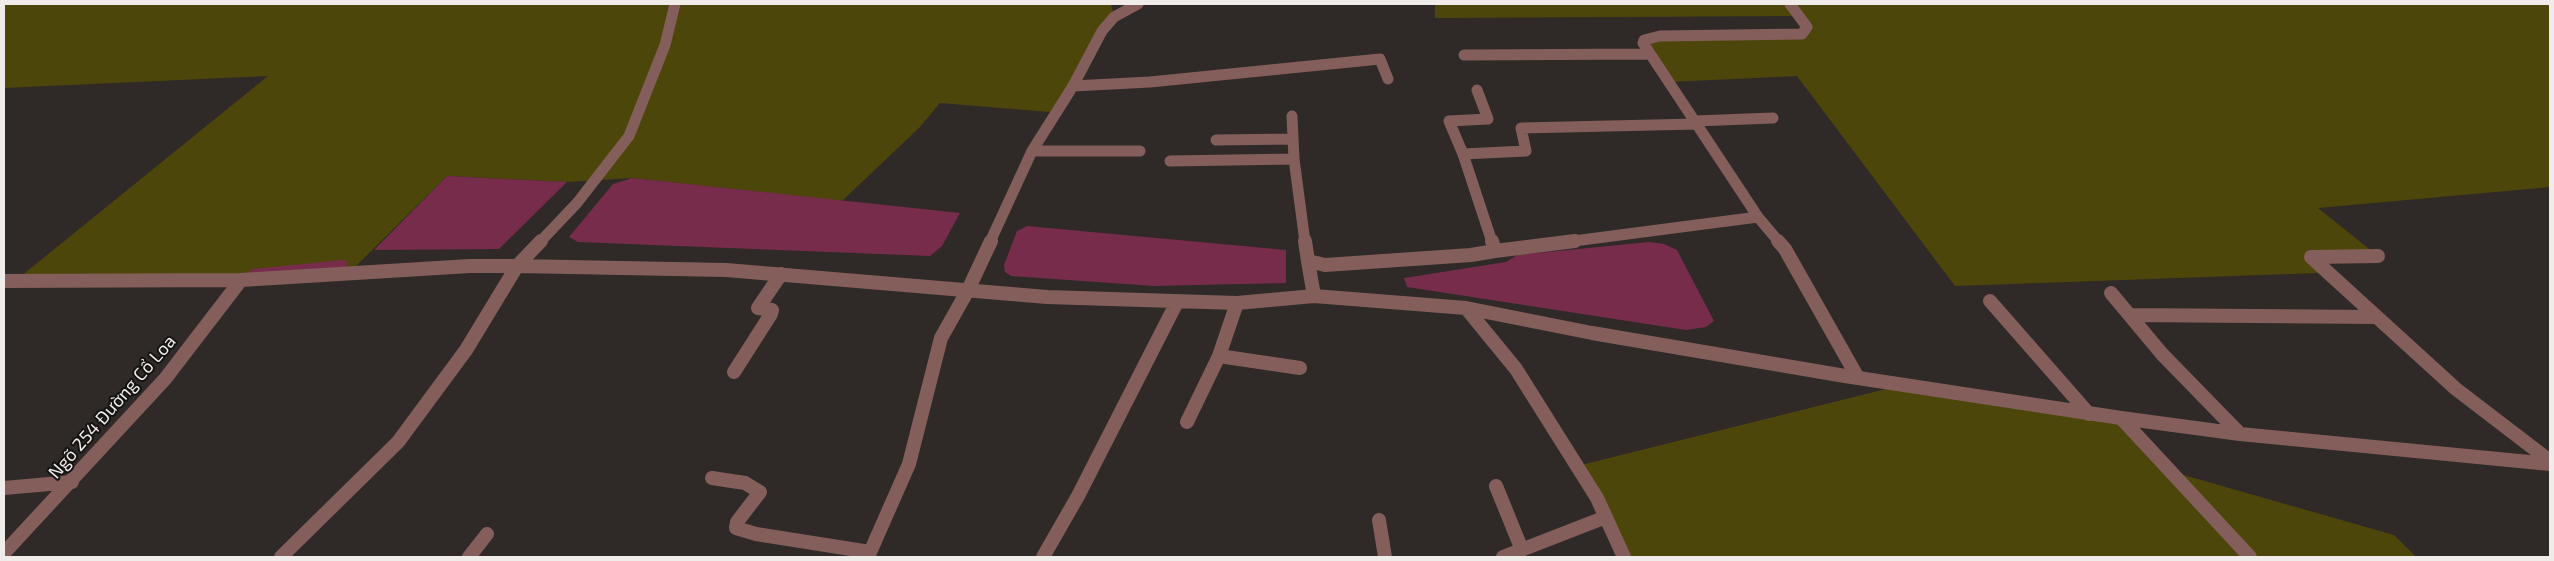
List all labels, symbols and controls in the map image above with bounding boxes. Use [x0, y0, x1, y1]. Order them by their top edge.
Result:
street label: Ngõ 254 Đường Cổ Loa [44, 331, 180, 483]

